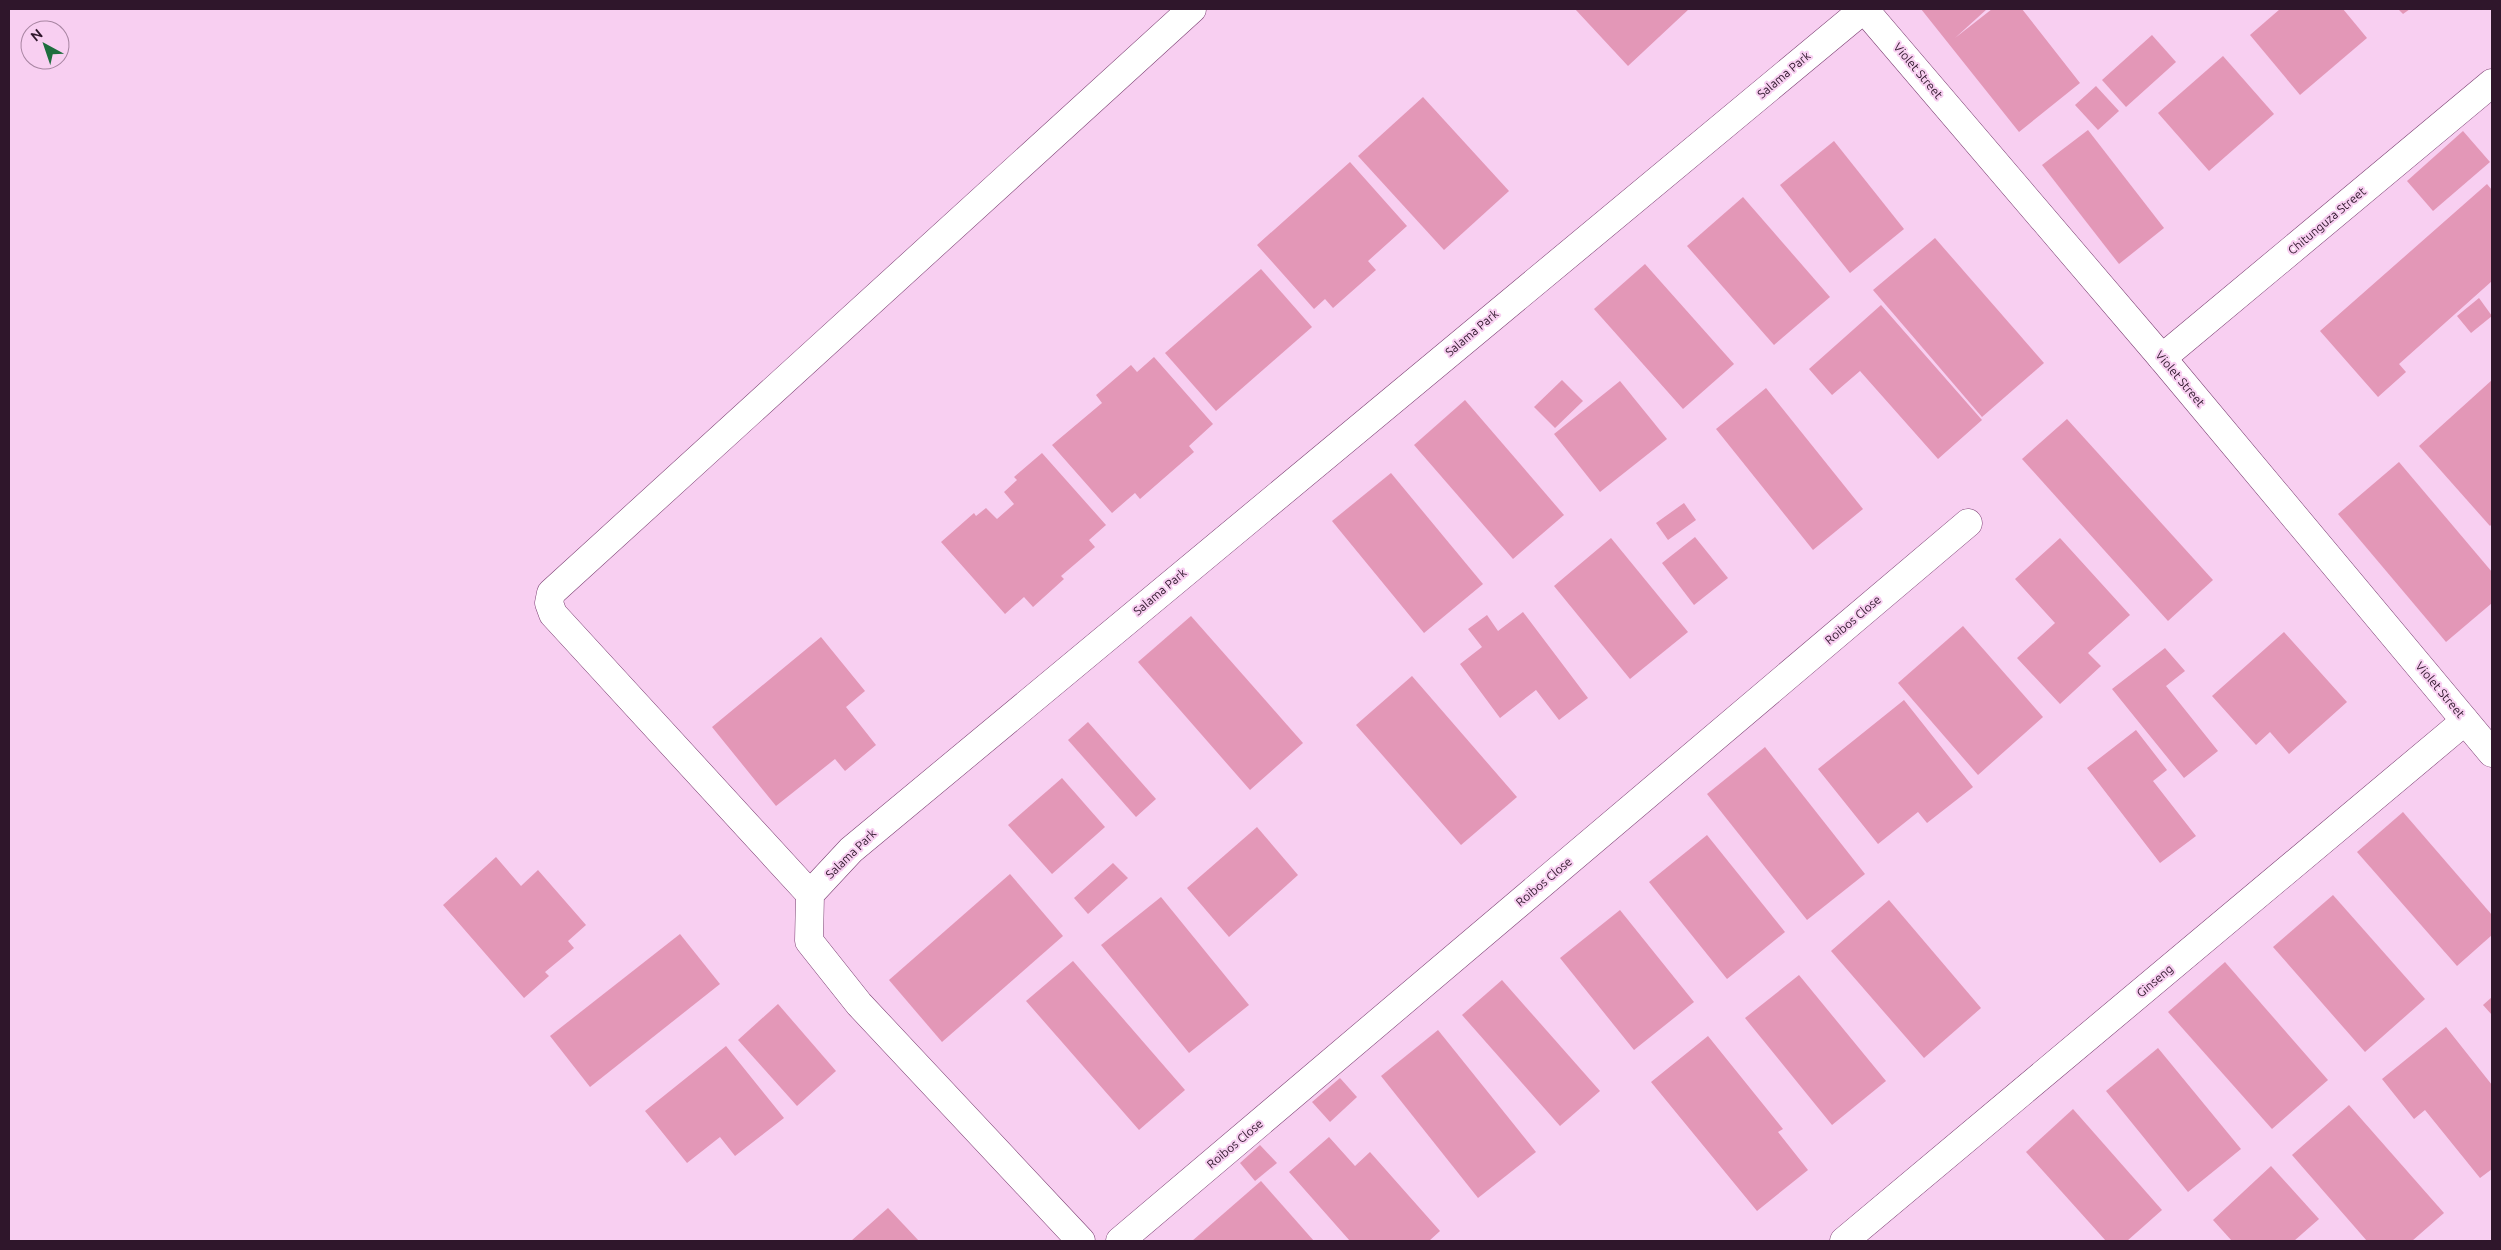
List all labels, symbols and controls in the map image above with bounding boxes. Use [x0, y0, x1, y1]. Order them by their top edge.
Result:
north arrow [20, 20, 70, 70]
text: N [27, 26, 46, 45]
street label: Violet Street [1891, 40, 1946, 101]
street label: Salama Park [1755, 49, 1813, 100]
street label: Chitunguza Street [2285, 184, 2368, 257]
street label: Salama Park [1443, 307, 1501, 358]
street label: Violet Street [2153, 348, 2208, 409]
street label: Salama Park [1131, 566, 1189, 617]
street label: Roibos Close [1822, 593, 1883, 647]
street label: Violet Street [2413, 659, 2468, 720]
street label: Salama Park [823, 826, 879, 881]
street label: Roibos Close [1513, 855, 1574, 909]
street label: Ginseng [2134, 962, 2175, 1000]
street label: Roibos Close [1204, 1117, 1265, 1171]

